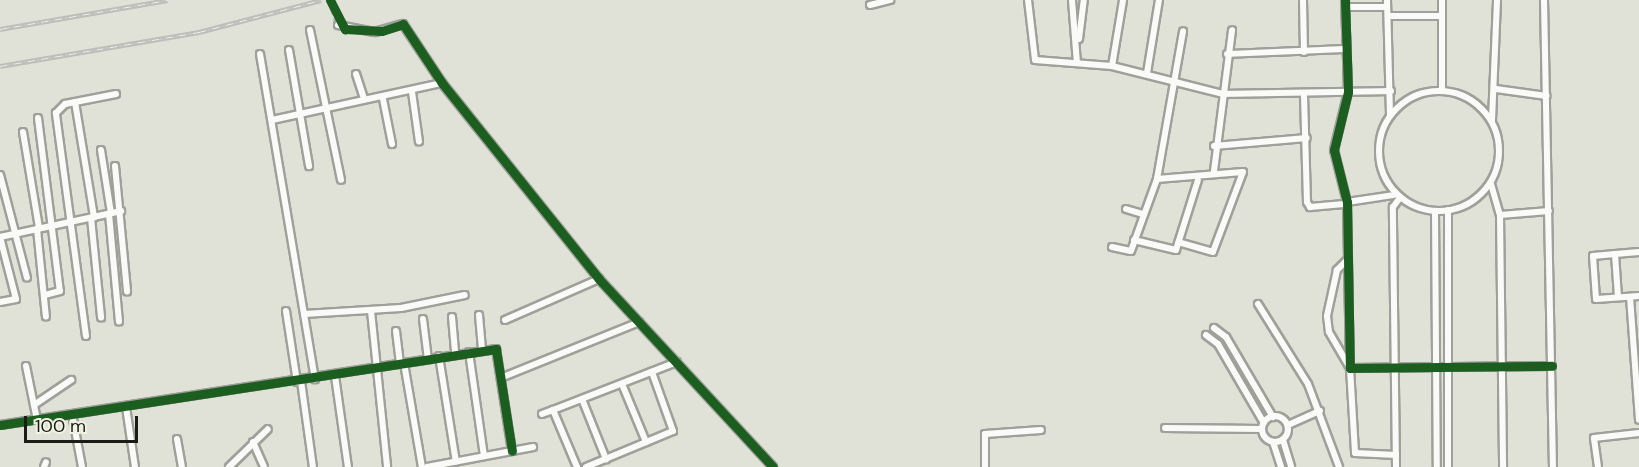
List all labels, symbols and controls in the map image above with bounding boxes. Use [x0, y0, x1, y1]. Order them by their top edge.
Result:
scale bar [27, 404, 141, 442]
text: 100 m [35, 414, 86, 438]

